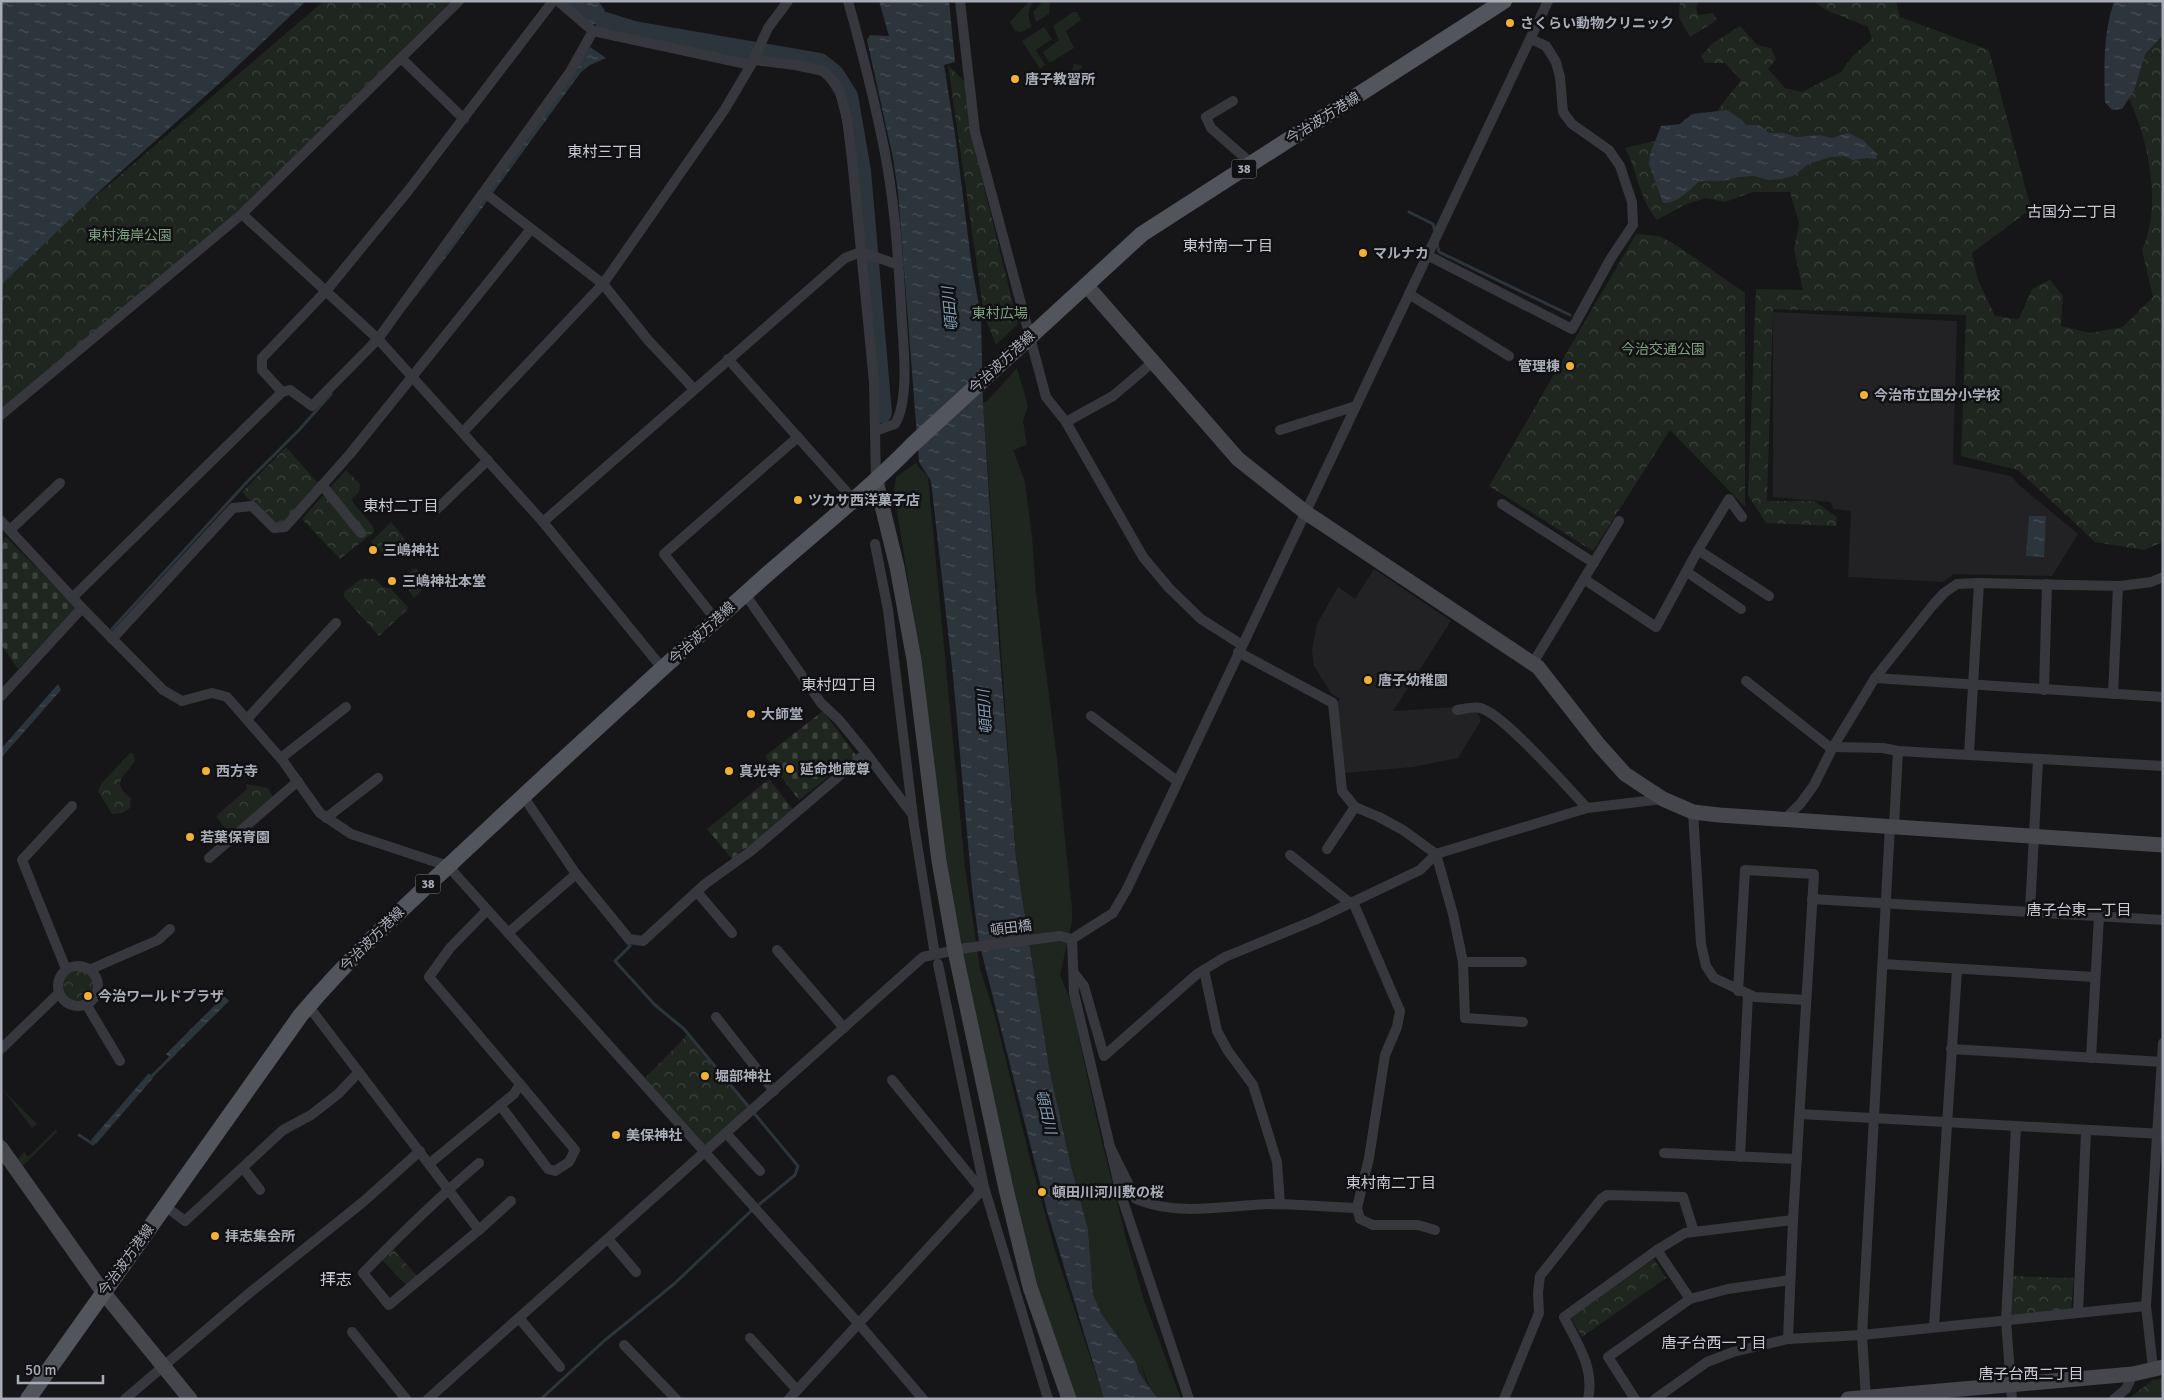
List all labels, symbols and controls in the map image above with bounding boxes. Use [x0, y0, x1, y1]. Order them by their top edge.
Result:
place label: さくらい動物クリニック [1520, 15, 1674, 32]
marker: さくらい動物クリニック [1504, 17, 1516, 29]
place label: 唐子教習所 [1025, 71, 1095, 88]
marker: 唐子教習所 [1009, 73, 1021, 85]
street label: 今治波方港線 [1283, 89, 1363, 147]
district label: 東村三丁目 [567, 143, 643, 161]
road number: 38 [1232, 160, 1256, 178]
district label: 古国分二丁目 [2027, 203, 2117, 221]
park label: 東村海岸公園 [88, 227, 172, 244]
district label: 東村南一丁目 [1183, 237, 1273, 255]
place label: マルナカ [1373, 245, 1429, 262]
marker: マルナカ [1357, 247, 1369, 259]
water label: 頓田川 [938, 284, 961, 332]
park label: 東村広場 [972, 305, 1028, 322]
street label: 今治波方港線 [965, 327, 1039, 397]
park label: 今治交通公園 [1621, 341, 1705, 358]
place label: 管理棟 [1518, 358, 1560, 375]
marker: 管理棟 [1564, 360, 1576, 372]
place label: 今治市立国分小学校 [1874, 387, 2000, 404]
marker: 今治市立国分小学校 [1858, 389, 1870, 401]
place label: ツカサ西洋菓子店 [808, 492, 920, 509]
marker: ツカサ西洋菓子店 [792, 494, 804, 506]
district label: 東村二丁目 [363, 497, 439, 515]
place label: 三嶋神社 [383, 542, 439, 559]
marker: 三嶋神社 [367, 544, 379, 556]
place label: 三嶋神社本堂 [402, 573, 486, 590]
marker: 三嶋神社本堂 [386, 575, 398, 587]
street label: 今治波方港線 [665, 598, 739, 668]
place label: 唐子幼稚園 [1378, 672, 1448, 689]
marker: 唐子幼稚園 [1362, 674, 1374, 686]
district label: 東村四丁目 [801, 676, 877, 694]
water label: 頓田川 [974, 687, 996, 735]
place label: 大師堂 [761, 706, 803, 723]
marker: 大師堂 [745, 708, 757, 720]
place label: 延命地蔵尊 [800, 761, 870, 778]
place label: 西方寺 [216, 763, 258, 780]
place label: 真光寺 [739, 763, 781, 780]
marker: 延命地蔵尊 [784, 763, 796, 775]
marker: 西方寺 [200, 765, 212, 777]
marker: 真光寺 [723, 765, 735, 777]
place label: 若葉保育園 [200, 829, 270, 846]
marker: 若葉保育園 [184, 831, 196, 843]
road number: 38 [416, 874, 440, 894]
district label: 唐子台東一丁目 [2026, 901, 2132, 919]
street label: 今治波方港線 [336, 903, 408, 975]
street label: 頓田橋 [989, 917, 1033, 939]
place label: 今治ワールドプラザ [98, 988, 224, 1005]
marker: 今治ワールドプラザ [82, 990, 94, 1002]
place label: 堀部神社 [715, 1068, 771, 1085]
marker: 堀部神社 [699, 1070, 711, 1082]
water label: 頓田川 [1032, 1088, 1060, 1138]
place label: 美保神社 [626, 1127, 682, 1144]
marker: 美保神社 [610, 1129, 622, 1141]
district label: 東村南二丁目 [1346, 1174, 1436, 1192]
place label: 頓田川河川敷の桜 [1052, 1184, 1164, 1201]
marker: 頓田川河川敷の桜 [1036, 1186, 1048, 1198]
street label: 今治波方港線 [94, 1221, 158, 1299]
place label: 拝志集会所 [225, 1228, 295, 1245]
marker: 拝志集会所 [209, 1230, 221, 1242]
district label: 拝志 [320, 1270, 352, 1290]
district label: 唐子台西一丁目 [1661, 1334, 1767, 1352]
scale bar [18, 1352, 102, 1384]
text: 50 m [25, 1361, 56, 1379]
district label: 唐子台西二丁目 [1978, 1365, 2084, 1383]

